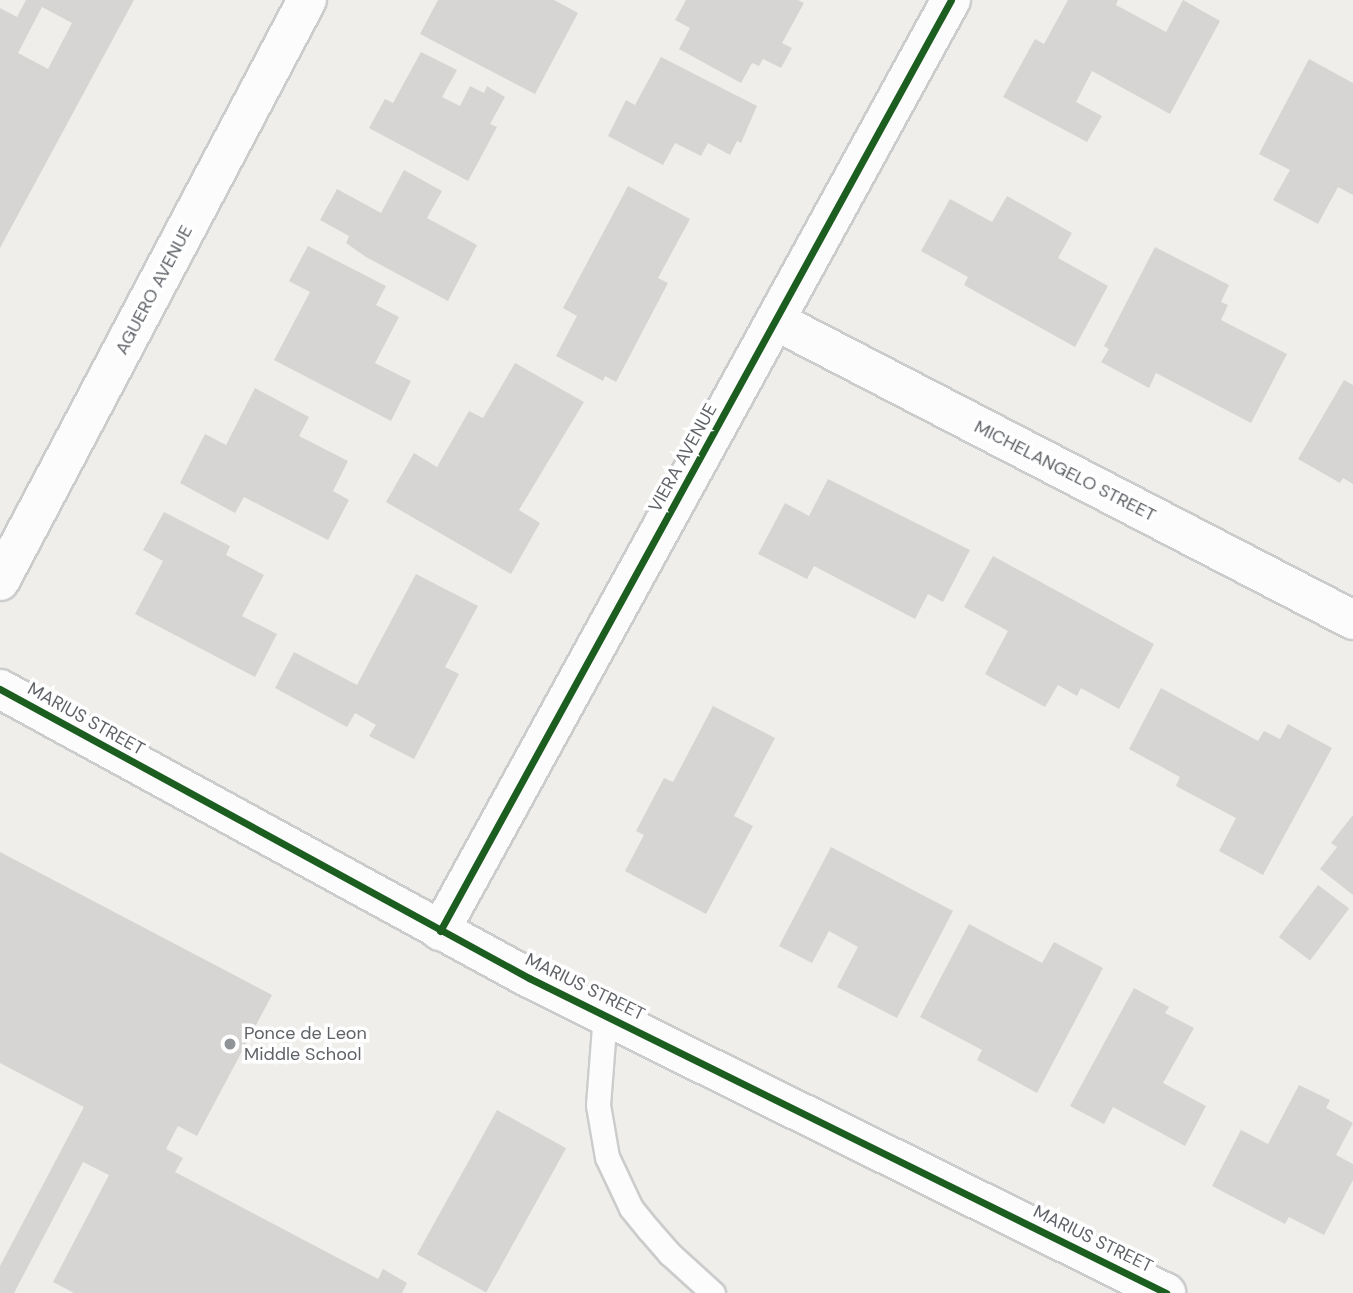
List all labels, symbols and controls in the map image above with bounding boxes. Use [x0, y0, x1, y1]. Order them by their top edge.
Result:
street label: AGUERO AVENUE [111, 222, 197, 358]
street label: VIERA AVENUE [644, 400, 722, 516]
street label: MICHELANGELO STREET [971, 416, 1159, 526]
street label: MARIUS STREET [24, 678, 148, 760]
street label: MARIUS STREET [522, 949, 648, 1025]
place label: Ponce de Leon Middle School [244, 1023, 367, 1066]
marker: Ponce de Leon Middle School [222, 1036, 238, 1052]
street label: MARIUS STREET [1030, 1201, 1156, 1277]

